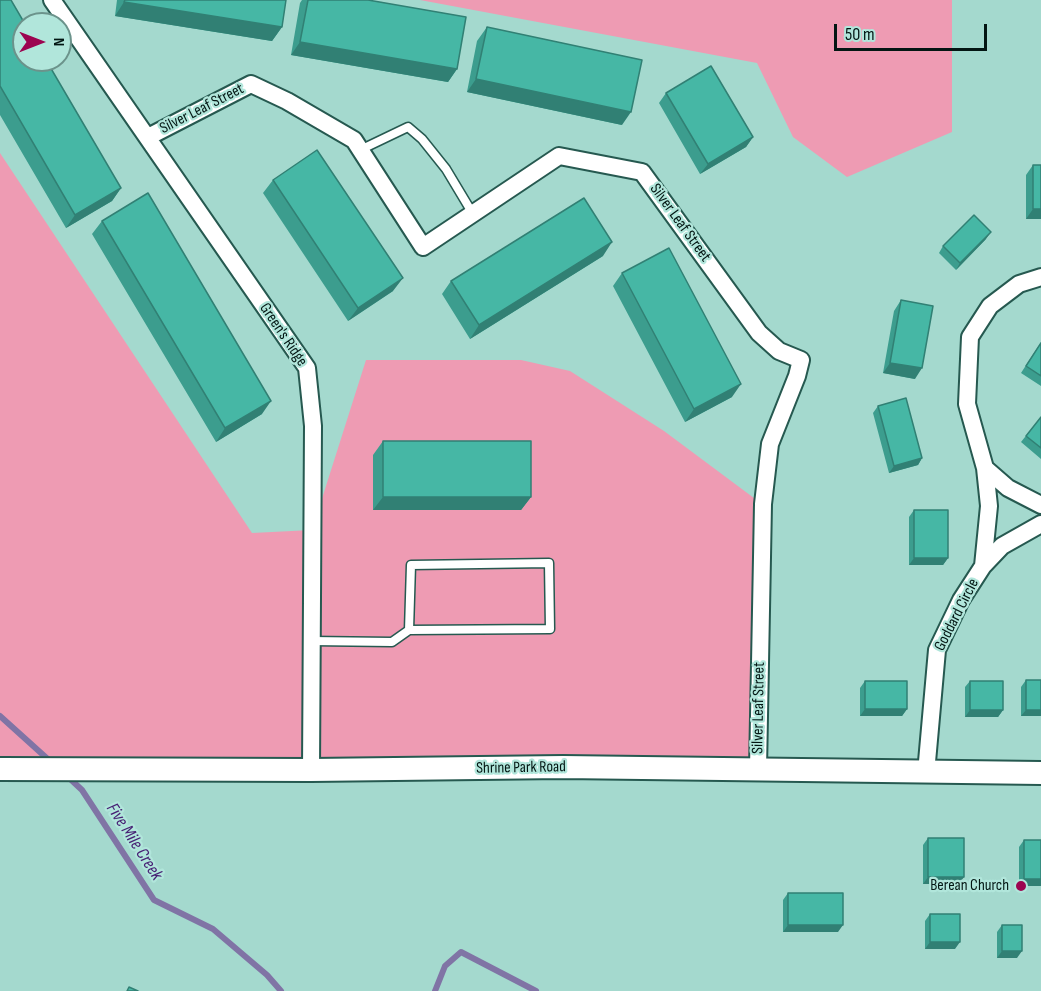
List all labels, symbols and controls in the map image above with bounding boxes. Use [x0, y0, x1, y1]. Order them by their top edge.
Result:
north arrow [12, 12, 72, 72]
scale bar [837, 12, 990, 50]
text: 50 m [845, 24, 875, 45]
text: N [49, 38, 68, 46]
street label: Silver Leaf Street [157, 80, 247, 138]
street label: Silver Leaf Street [645, 180, 715, 266]
street label: Green's Ridge [255, 300, 311, 370]
street label: Goddard Circle [931, 576, 983, 654]
street label: Silver Leaf Street [749, 662, 769, 754]
street label: Shrine Park Road [476, 758, 566, 778]
water label: Five Mile Creek [101, 799, 167, 885]
place label: Berean Church [930, 876, 1009, 896]
marker: Berean Church [1014, 879, 1028, 893]

